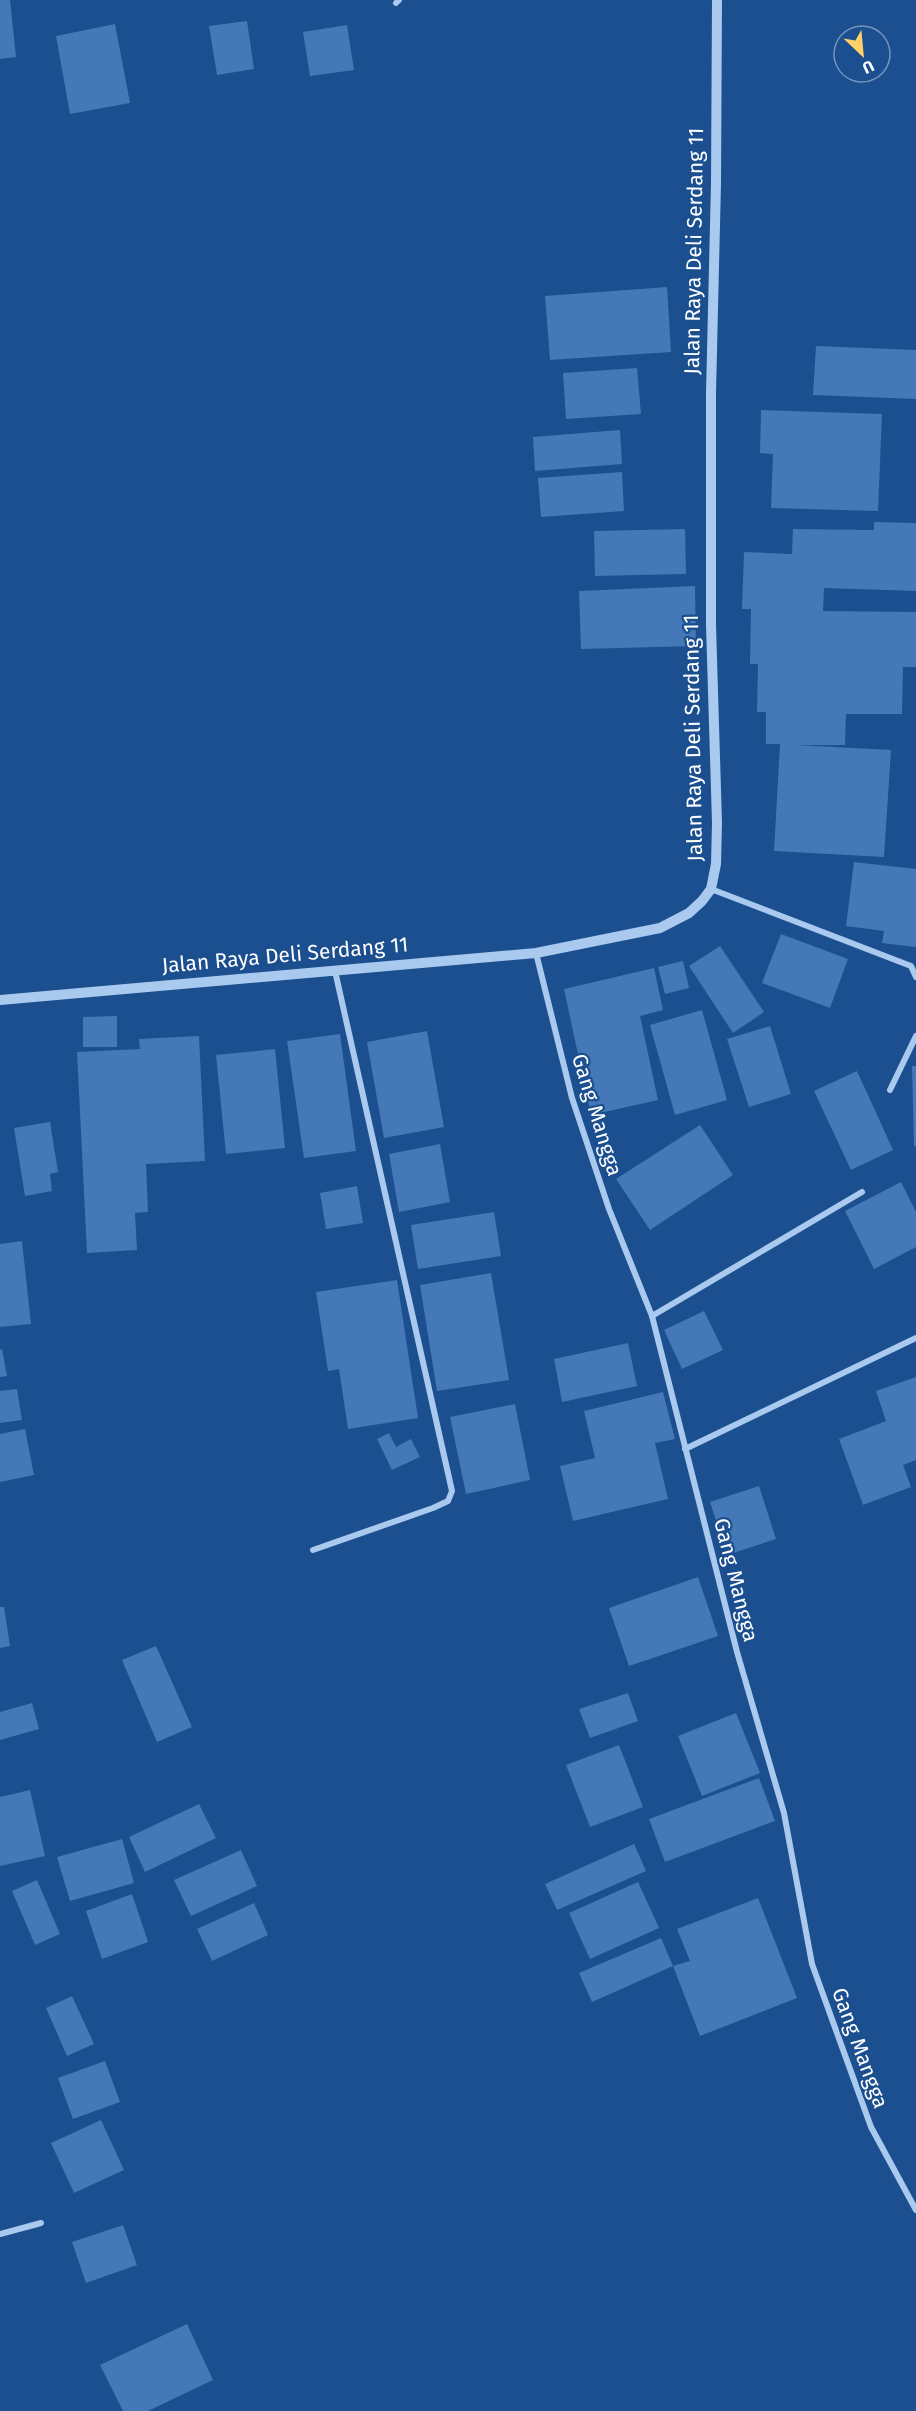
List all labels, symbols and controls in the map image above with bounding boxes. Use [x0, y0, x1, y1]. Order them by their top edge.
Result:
north arrow [832, 24, 892, 84]
text: U [860, 56, 877, 78]
street label: Jalan Raya Deli Serdang 11 [679, 127, 709, 375]
street label: Jalan Raya Deli Serdang 11 [678, 614, 708, 862]
street label: Jalan Raya Deli Serdang 11 [161, 931, 409, 979]
street label: Gang Mangga [566, 1051, 628, 1179]
street label: Gang Mangga [708, 1516, 764, 1644]
street label: Gang Mangga [826, 1984, 894, 2112]

